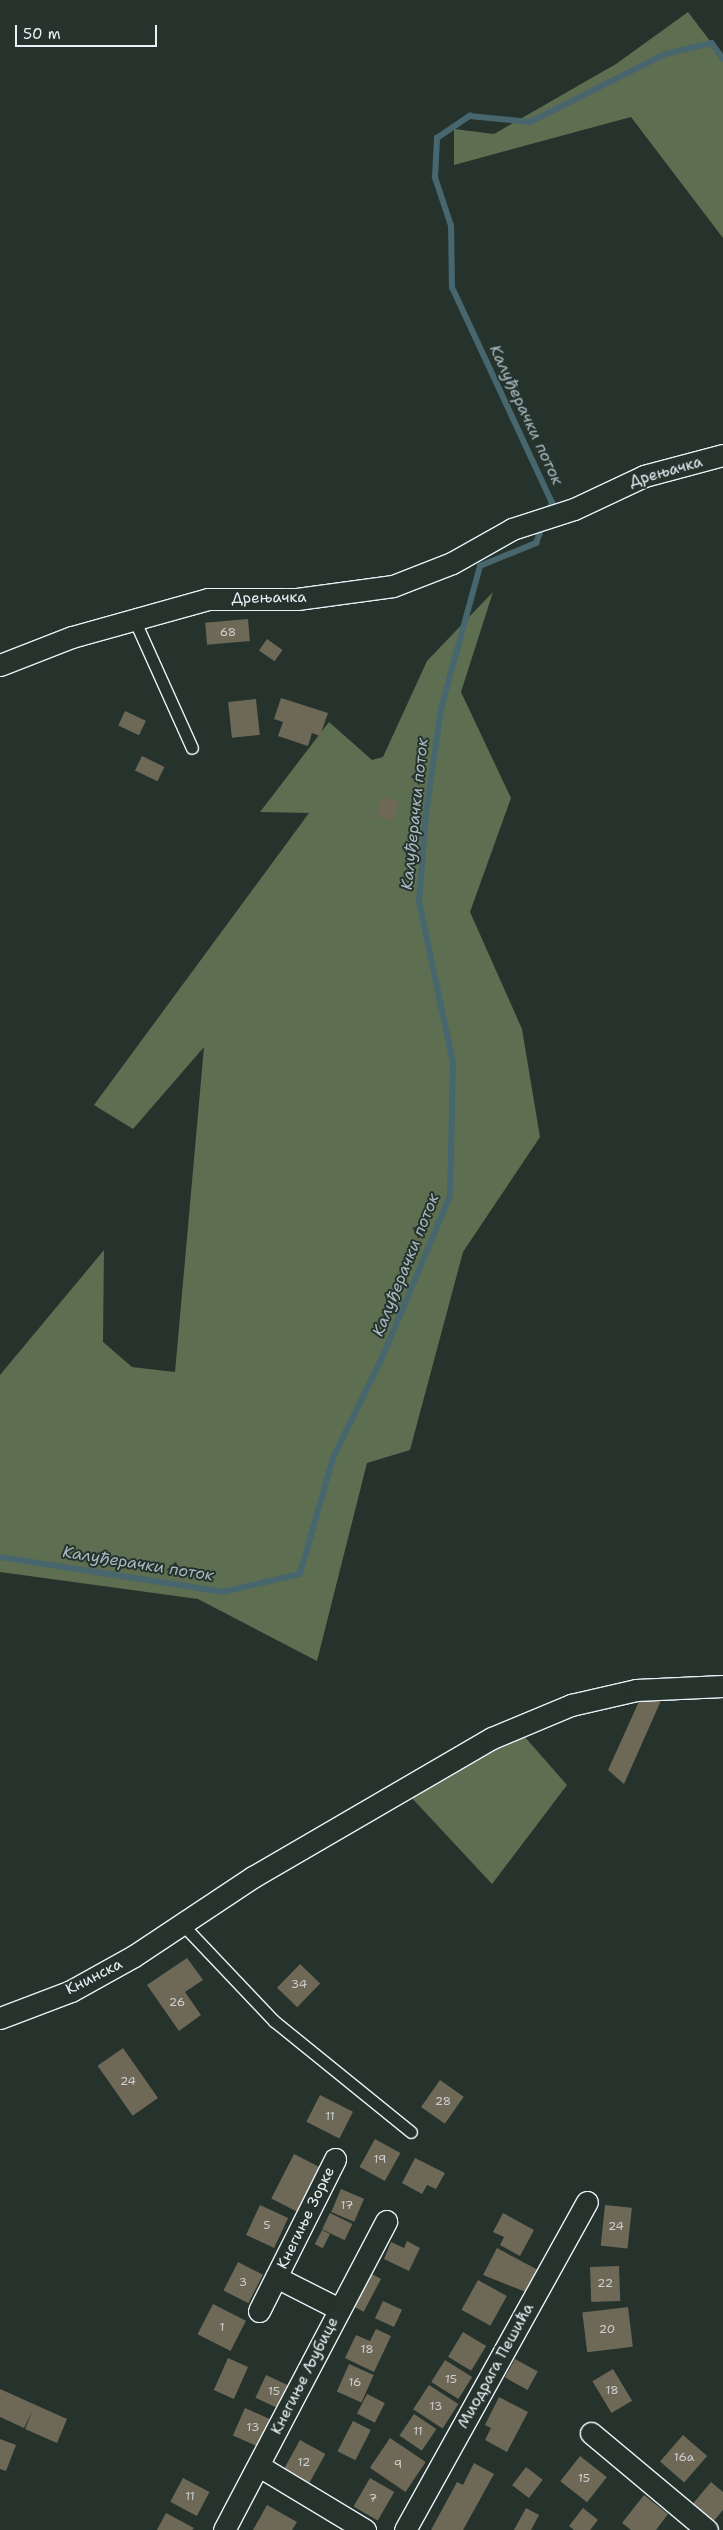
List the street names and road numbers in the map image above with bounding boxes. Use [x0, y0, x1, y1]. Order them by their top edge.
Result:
street label: Дрењачка [627, 453, 705, 491]
street label: Дрењачка [231, 588, 307, 608]
street label: Книнска [63, 1955, 125, 1999]
street label: Кнегиње Зорке [273, 2164, 339, 2272]
street label: Миодрага Пешића [454, 2300, 538, 2432]
street label: Кнегиње Љубице [268, 2314, 342, 2438]

